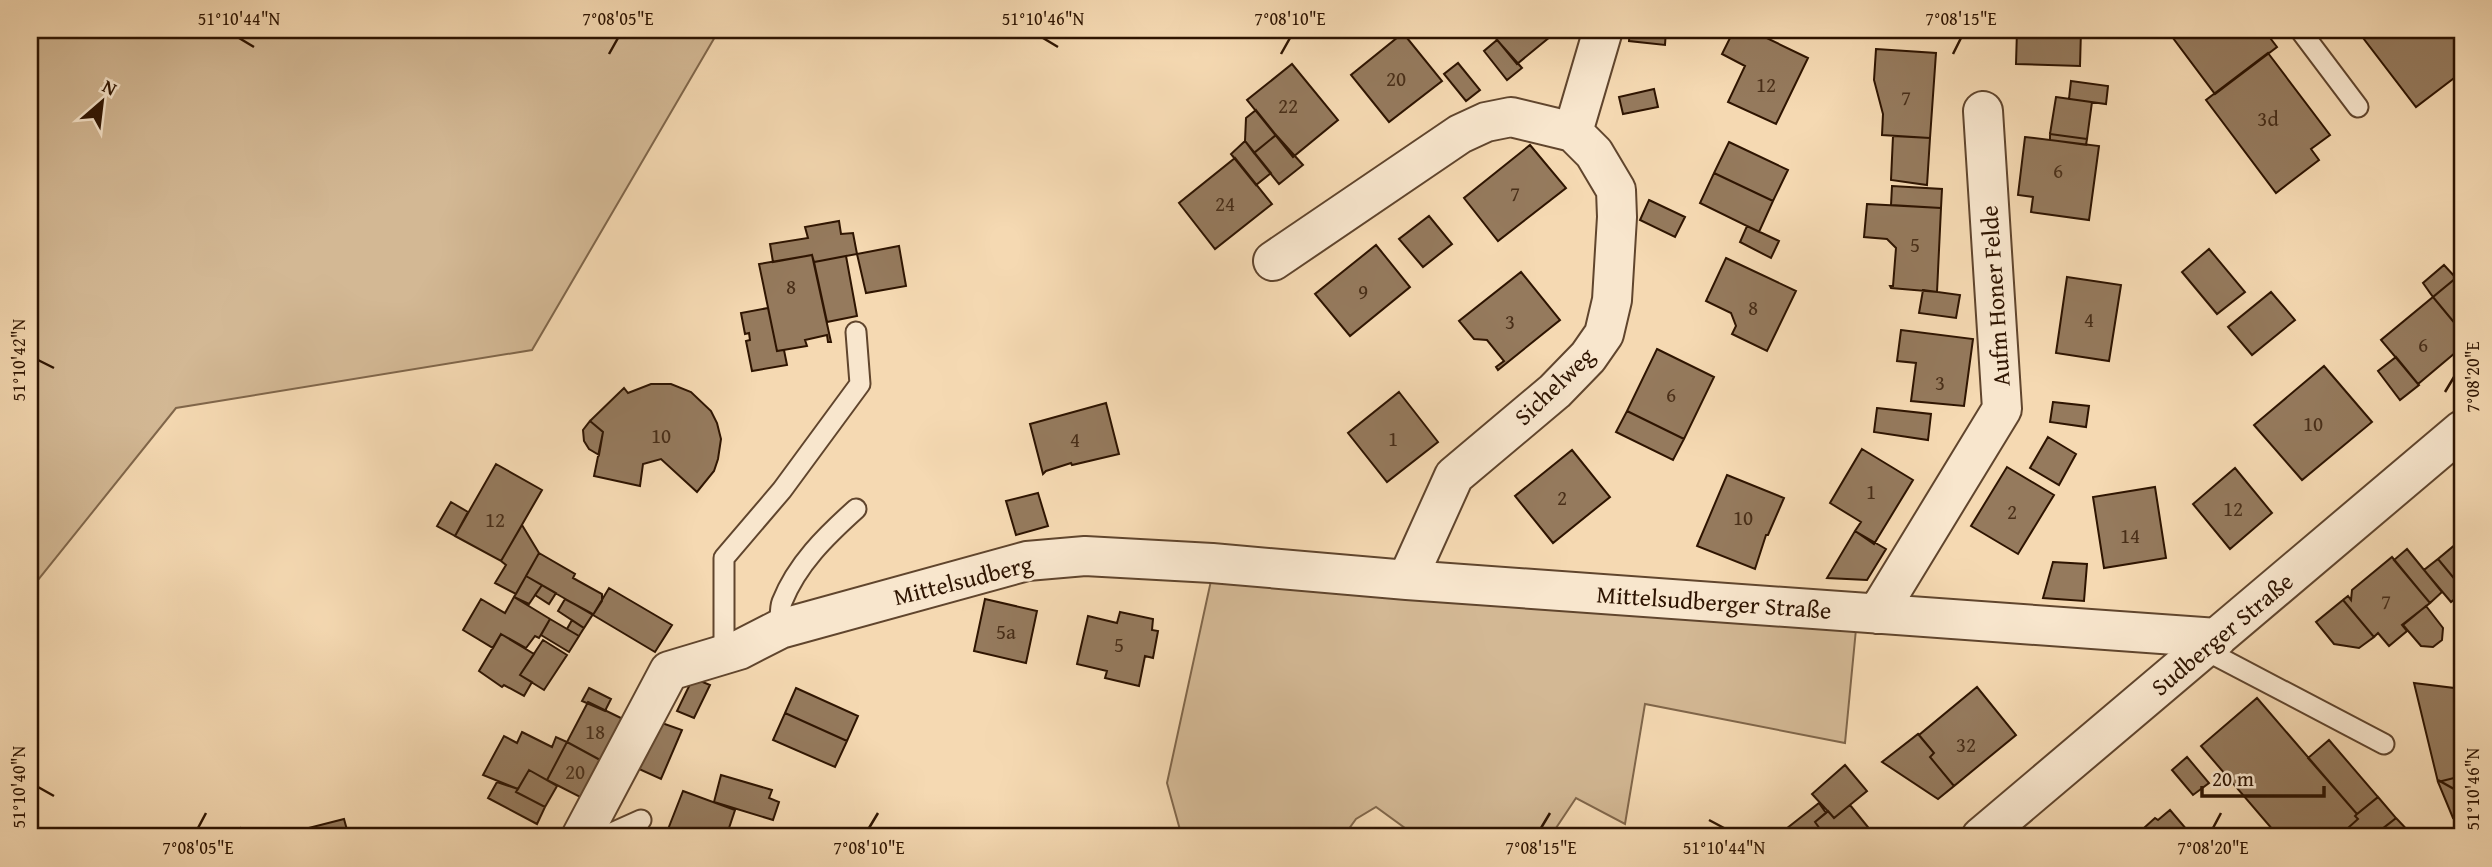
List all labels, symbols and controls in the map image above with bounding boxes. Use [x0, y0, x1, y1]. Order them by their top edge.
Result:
text: 51°10'44"N [198, 5, 281, 32]
text: 7°08'05"E [582, 5, 654, 32]
text: 51°10'46"N [1002, 5, 1085, 32]
text: 7°08'10"E [1254, 5, 1326, 32]
text: 7°08'15"E [1925, 5, 1997, 32]
house number: 20 [1386, 63, 1406, 94]
north arrow [66, 66, 136, 136]
house number: 12 [1756, 69, 1776, 100]
text: N [98, 72, 122, 102]
house number: 7 [1901, 82, 1911, 113]
house number: 22 [1278, 90, 1298, 121]
house number: 3d [2257, 103, 2279, 134]
house number: 6 [2053, 155, 2063, 186]
house number: 7 [1510, 178, 1520, 209]
house number: 24 [1215, 188, 1235, 219]
street label: Aufm Honer Felde [1971, 204, 2019, 388]
house number: 5 [1910, 229, 1920, 260]
house number: 8 [786, 271, 796, 302]
house number: 9 [1358, 276, 1368, 307]
house number: 8 [1748, 292, 1758, 323]
house number: 4 [2084, 304, 2094, 335]
house number: 3 [1505, 306, 1515, 337]
text: 51°10'42"N [5, 318, 32, 401]
house number: 6 [2418, 329, 2428, 360]
street label: Sichelweg [1506, 339, 1602, 433]
text: 7°08'20"E [2459, 341, 2486, 413]
house number: 3 [1935, 367, 1945, 398]
house number: 6 [1666, 379, 1676, 410]
house number: 10 [2303, 408, 2323, 439]
house number: 10 [651, 420, 671, 451]
house number: 1 [1388, 423, 1398, 454]
house number: 4 [1070, 424, 1080, 455]
house number: 1 [1866, 476, 1876, 507]
house number: 2 [1557, 482, 1567, 513]
house number: 12 [2223, 493, 2243, 524]
house number: 2 [2007, 496, 2017, 527]
house number: 10 [1733, 502, 1753, 533]
house number: 12 [485, 504, 505, 535]
house number: 14 [2120, 520, 2140, 551]
street label: Mittelsudberg [890, 546, 1036, 614]
street label: Sudberger Straße [2143, 564, 2301, 704]
street label: Mittelsudberger Straße [1595, 576, 1833, 628]
house number: 7 [2381, 586, 2391, 617]
house number: 5a [996, 616, 1016, 647]
house number: 5 [1114, 629, 1124, 660]
house number: 18 [585, 716, 605, 747]
house number: 32 [1956, 729, 1976, 760]
text: 51°10'40"N [5, 745, 32, 828]
text: 51°10'46"N [2459, 747, 2486, 830]
scale bar [2202, 755, 2324, 799]
house number: 20 [565, 756, 585, 787]
text: 20 m [2212, 763, 2254, 794]
text: 7°08'05"E [162, 834, 234, 861]
text: 7°08'10"E [833, 834, 905, 861]
text: 7°08'15"E [1505, 834, 1577, 861]
text: 51°10'44"N [1683, 834, 1766, 861]
text: 7°08'20"E [2177, 834, 2249, 861]

